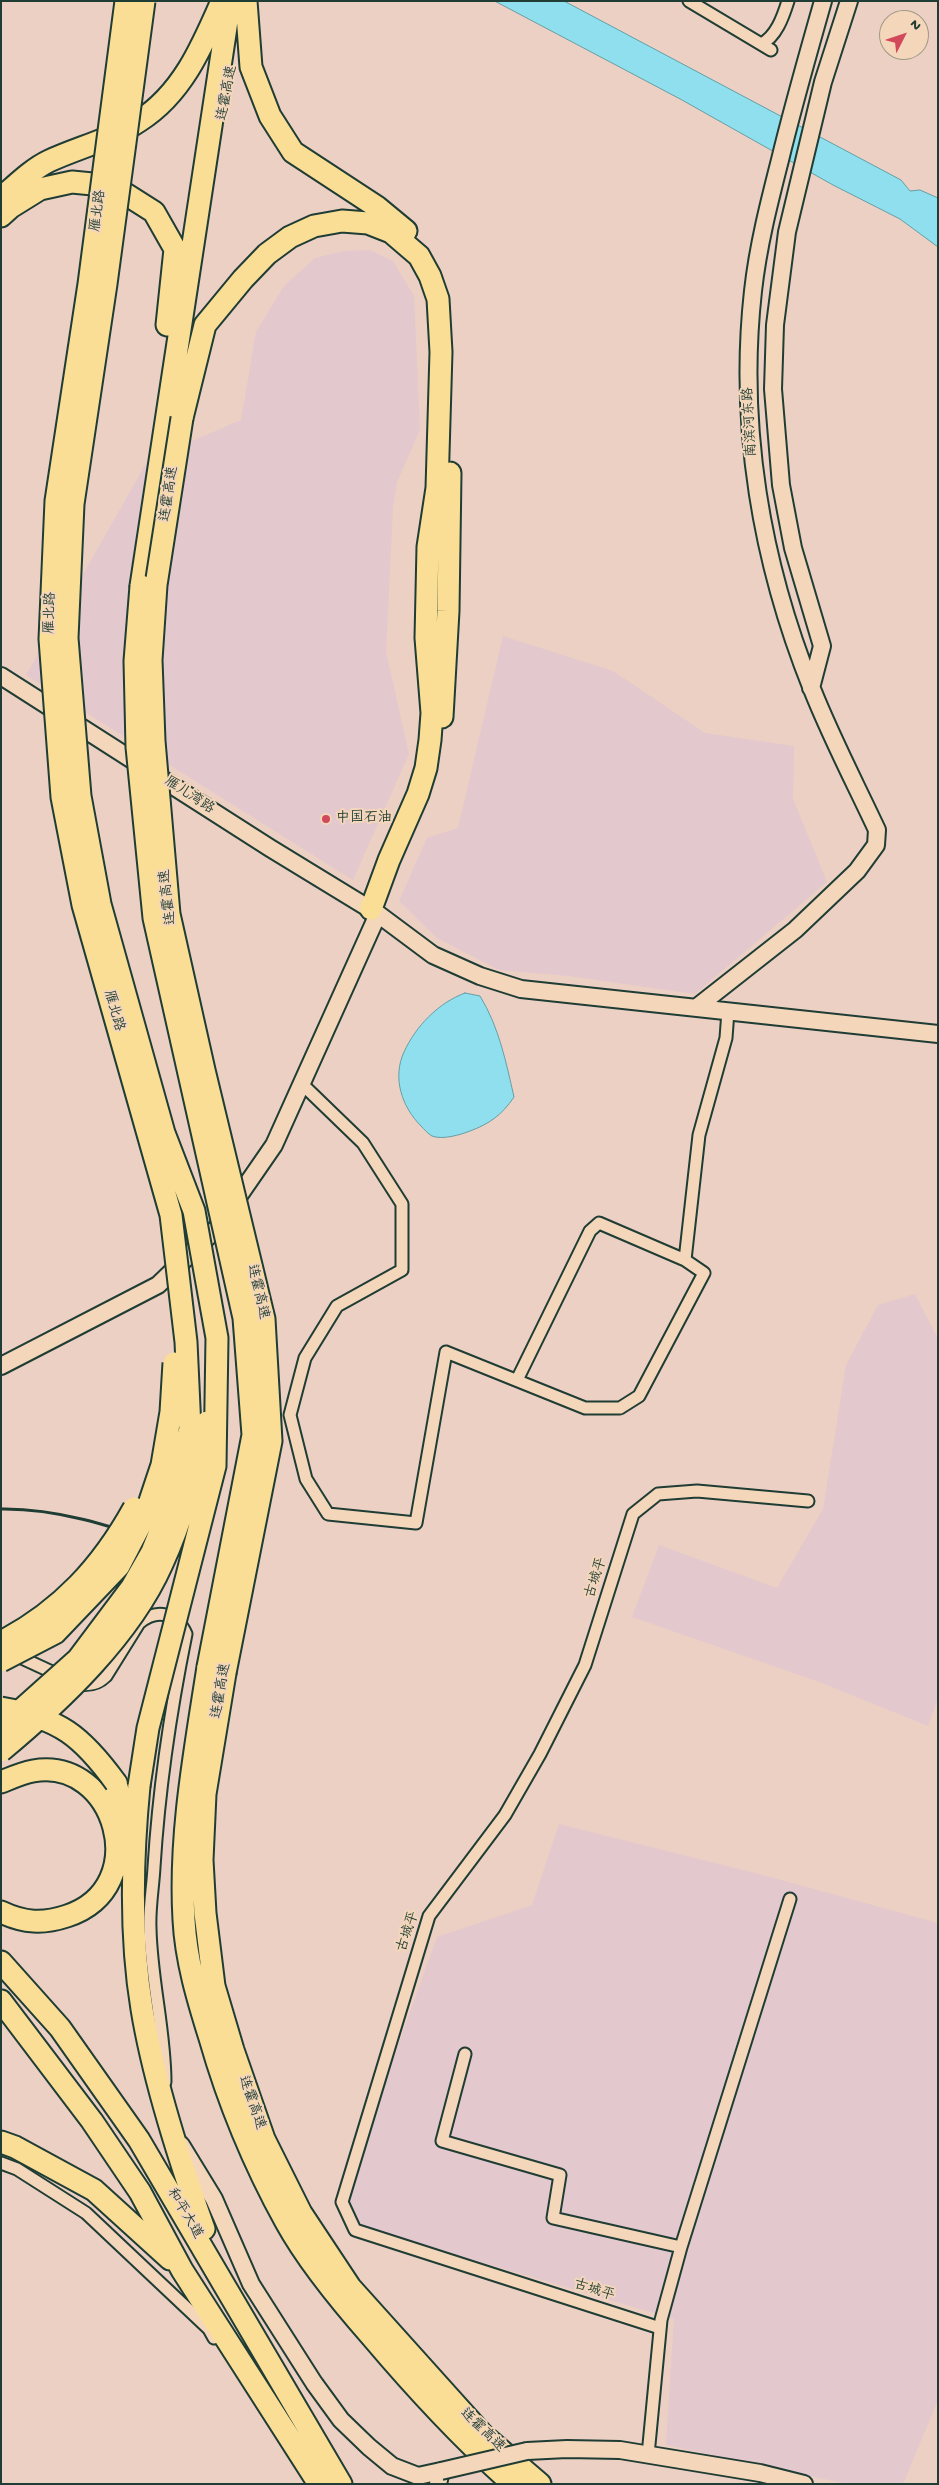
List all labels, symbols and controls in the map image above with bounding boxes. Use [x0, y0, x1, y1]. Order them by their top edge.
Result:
north arrow [879, 10, 929, 60]
text: N [906, 16, 924, 35]
street label: 连霍高速 [214, 64, 242, 122]
street label: 雁北路 [88, 189, 110, 233]
street label: 南滨河东路 [741, 387, 761, 457]
street label: 连霍高速 [157, 465, 183, 523]
street label: 雁北路 [42, 592, 60, 634]
street label: 雁儿湾路 [161, 774, 217, 818]
place label: 中国石油 [336, 811, 392, 827]
marker: 中国石油 [320, 813, 332, 825]
street label: 连霍高速 [157, 868, 181, 926]
street label: 雁北路 [99, 988, 127, 1034]
street label: 连霍高速 [243, 1263, 271, 1321]
street label: 古城平 [583, 1555, 611, 1601]
street label: 连霍高速 [209, 1662, 235, 1720]
street label: 古城平 [394, 1909, 424, 1955]
street label: 连霍高速 [234, 2074, 268, 2132]
street label: 和平大道 [162, 2186, 206, 2242]
street label: 古城平 [571, 2277, 617, 2305]
street label: 连霍高速 [456, 2406, 508, 2456]

